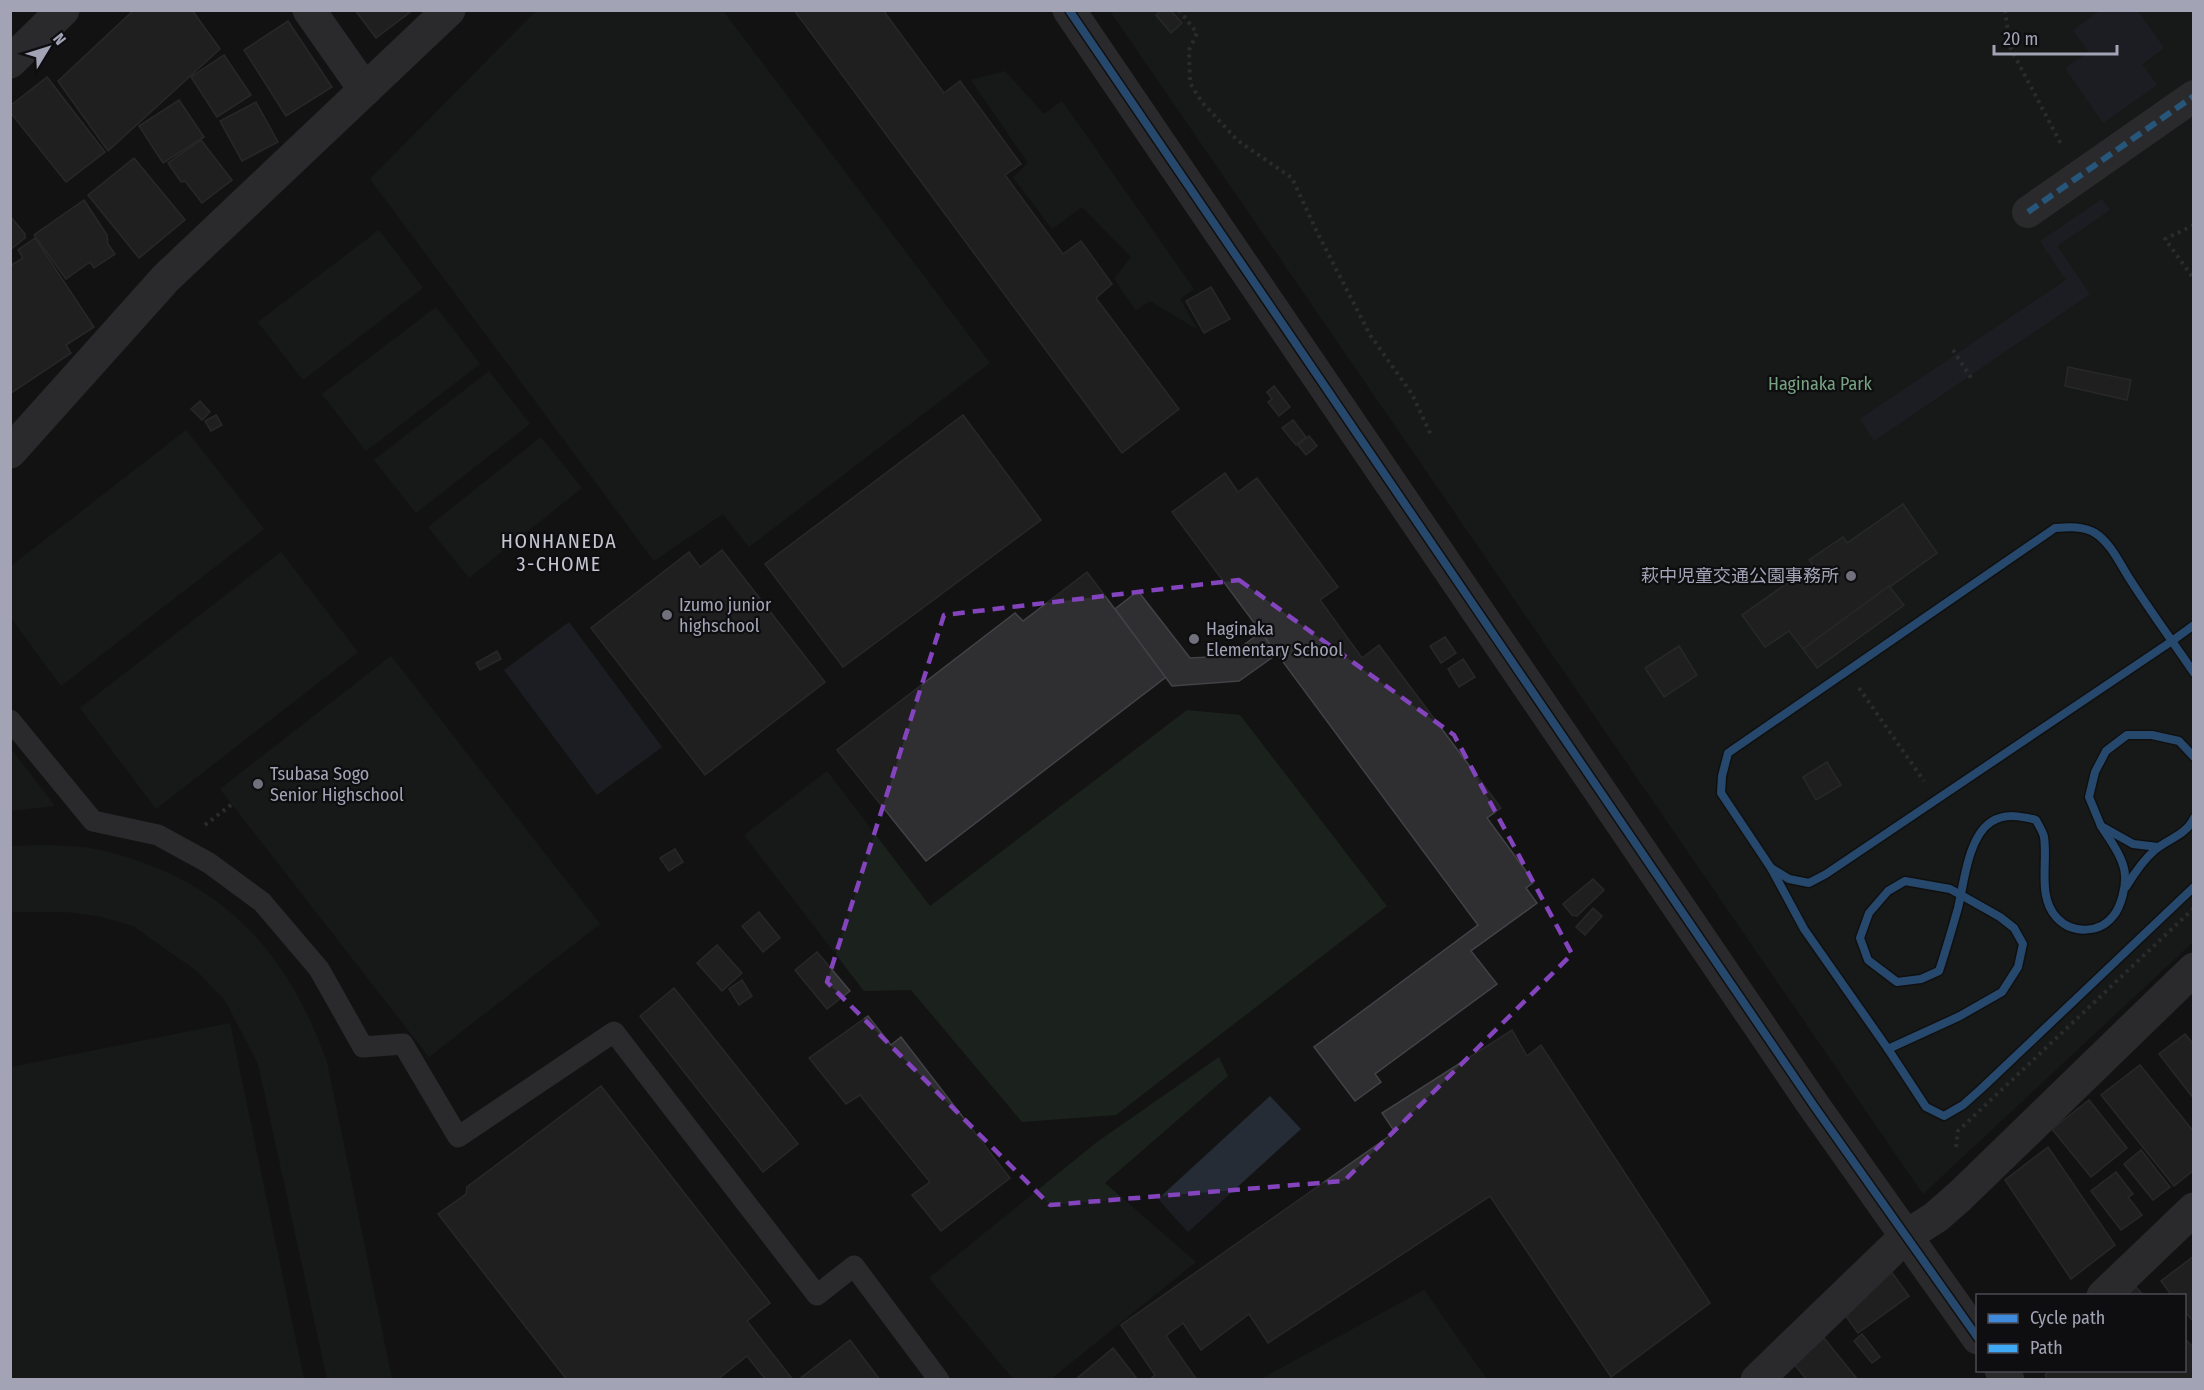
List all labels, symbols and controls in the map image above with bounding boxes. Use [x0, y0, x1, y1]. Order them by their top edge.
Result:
north arrow [18, 18, 78, 78]
scale bar [1994, 18, 2117, 56]
text: 20 m [2003, 28, 2038, 50]
text: N [49, 29, 70, 49]
park label: Haginaka Park [1768, 373, 1873, 395]
district label: HONHANEDA 3-CHOME [501, 529, 617, 576]
place label: 萩中児童交通公園事務所 [1641, 565, 1839, 587]
marker: 萩中児童交通公園事務所 [1844, 569, 1858, 583]
place label: Izumo junior highschool [679, 594, 772, 637]
marker: Izumo junior highschool [660, 608, 674, 622]
place label: Haginaka Elementary School [1206, 618, 1343, 661]
marker: Haginaka Elementary School [1187, 632, 1201, 646]
place label: Tsubasa Sogo Senior Highschool [270, 763, 404, 806]
marker: Tsubasa Sogo Senior Highschool [251, 777, 265, 791]
legend [1976, 1294, 2186, 1372]
text: Cycle path [2030, 1307, 2105, 1329]
text: Path [2030, 1337, 2063, 1359]

